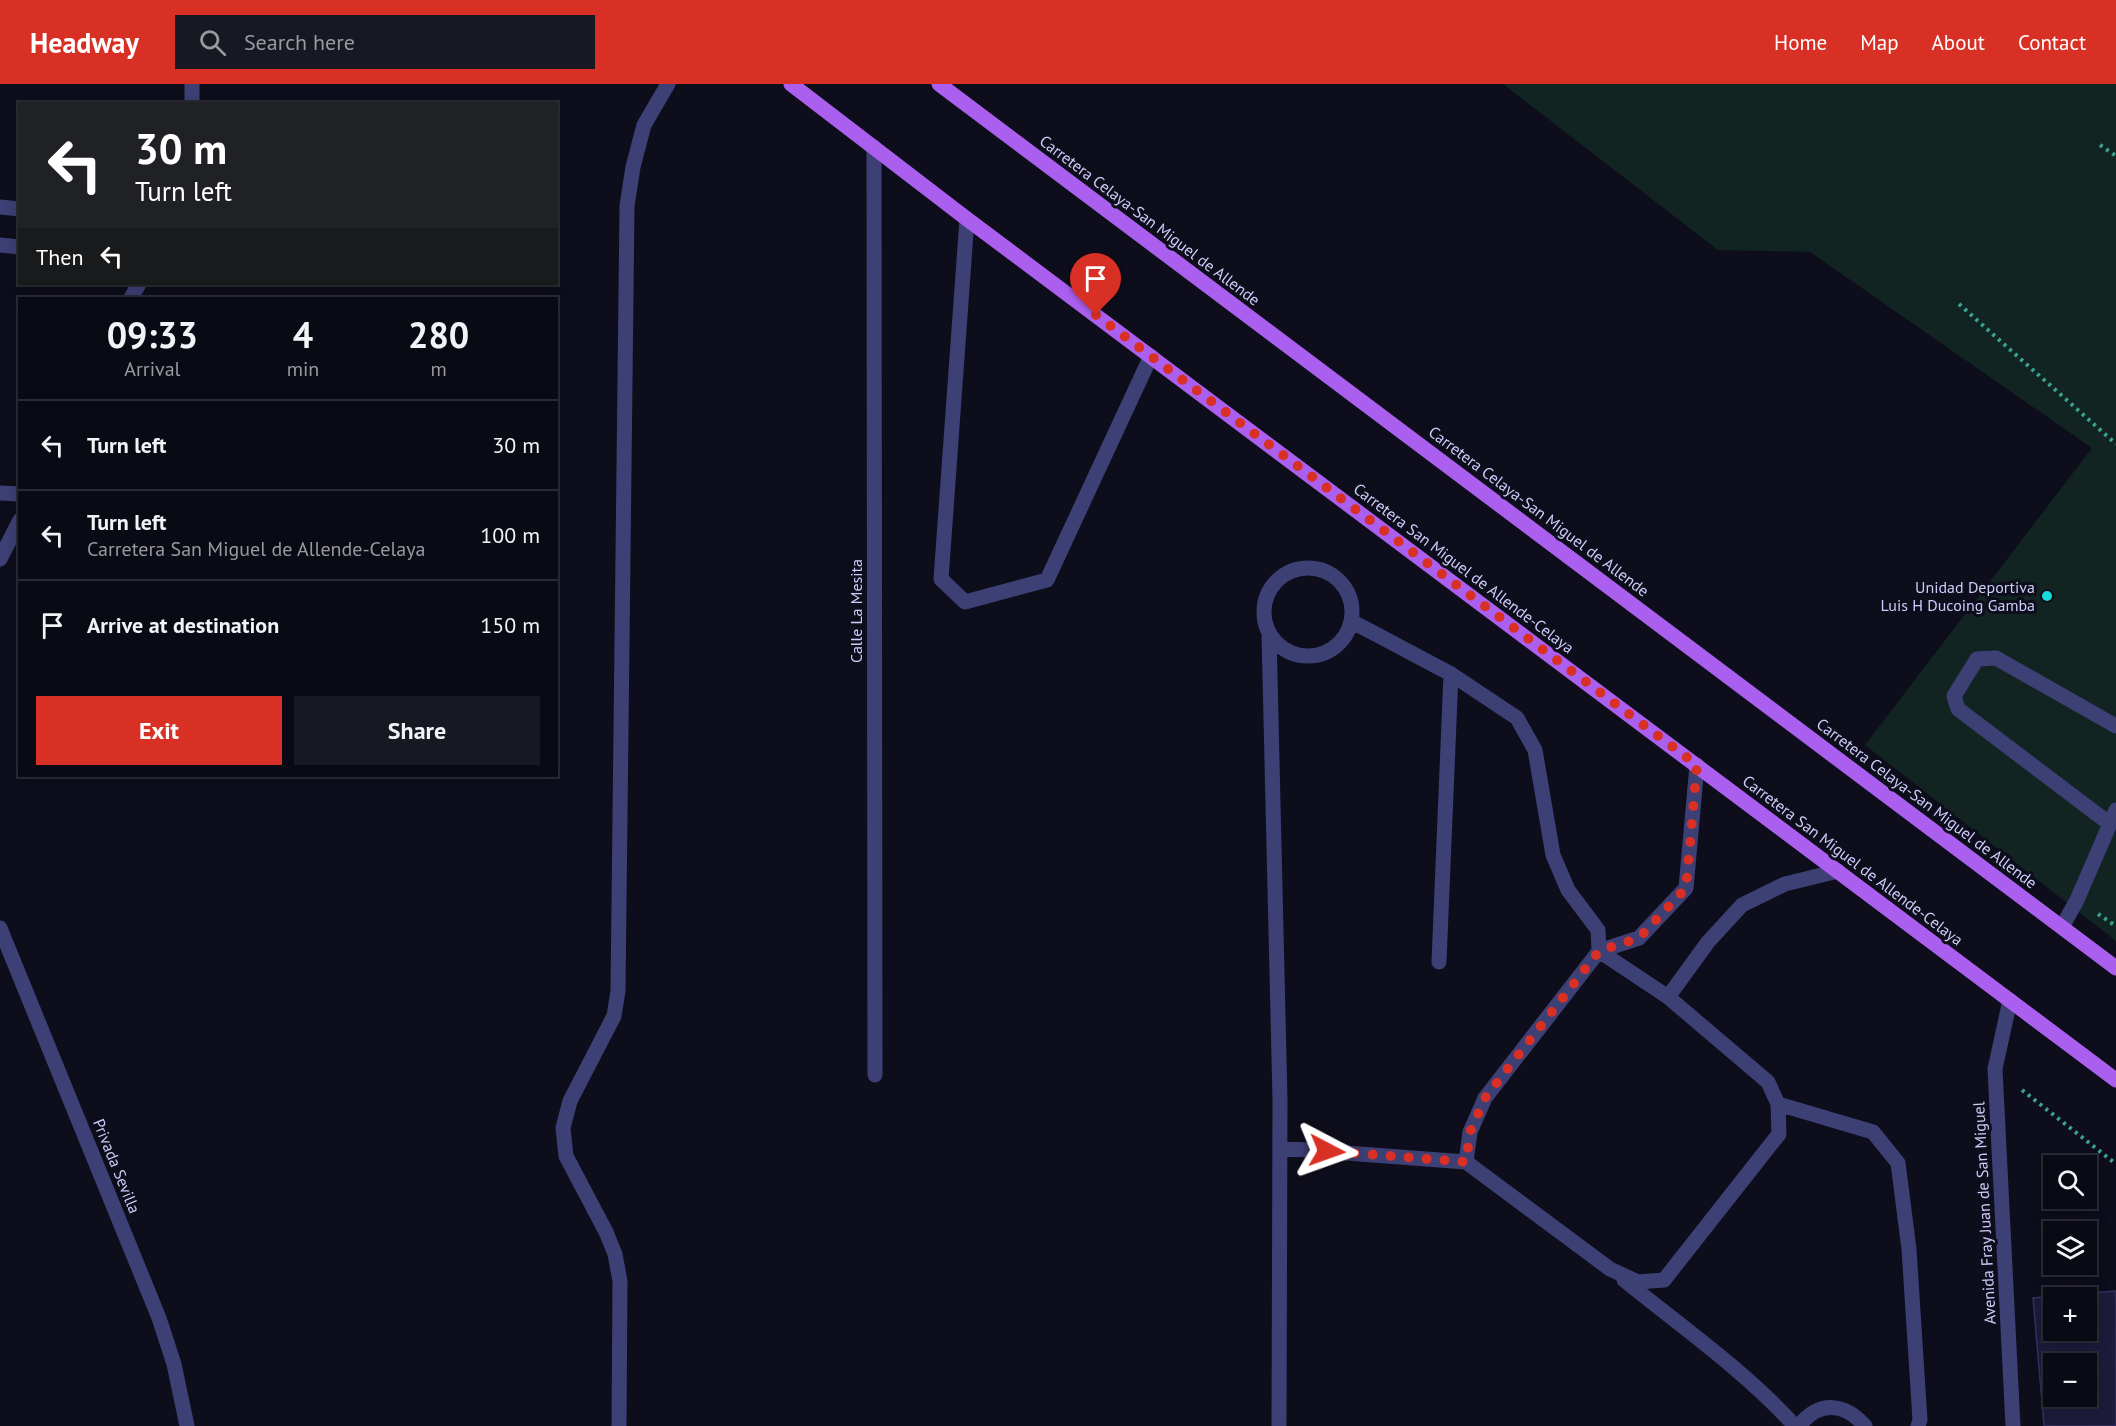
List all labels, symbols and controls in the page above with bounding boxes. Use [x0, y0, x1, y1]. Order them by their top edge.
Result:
search box [175, 15, 595, 69]
text: Headway [30, 24, 139, 61]
icon: search [196, 26, 229, 59]
text: Search here [244, 28, 355, 56]
text: Home [1774, 29, 1827, 56]
text: Map [1860, 29, 1899, 56]
text: About [1932, 29, 1985, 56]
text: Contact [2018, 29, 2086, 56]
text: 30 m [135, 121, 227, 176]
icon: left [36, 126, 114, 204]
street label: Carretera Celaya-San Miguel de Allende [1036, 131, 1264, 309]
text: Turn left [135, 174, 232, 208]
icon: left [95, 240, 128, 273]
text: Then [36, 243, 83, 271]
pin [1070, 253, 1121, 315]
icon: arrive [1079, 262, 1112, 295]
text: 09:33 [107, 311, 198, 358]
text: 4 [293, 311, 313, 358]
text: 280 [408, 311, 469, 358]
text: Arrival [124, 356, 180, 382]
text: min [287, 356, 319, 382]
text: m [431, 356, 447, 382]
street label: Carretera Celaya-San Miguel de Allende [1425, 422, 1653, 600]
icon: left [36, 429, 69, 462]
text: Turn left [87, 431, 167, 459]
text: 30 m [492, 431, 540, 459]
street label: Carretera San Miguel de Allende-Celaya [1350, 479, 1578, 657]
text: Turn left [87, 508, 167, 536]
icon: left [36, 519, 69, 552]
text: 100 m [480, 521, 540, 549]
text: Carretera San Miguel de Allende-Celaya [87, 536, 426, 562]
street label: Calle La Mesita [846, 559, 866, 663]
place label: Unidad Deportiva Luis H Ducoing Gamba [1880, 577, 2035, 615]
marker: Unidad Deportiva Luis H Ducoing Gamba [2040, 589, 2054, 603]
icon: arrive [36, 609, 69, 642]
text: Arrive at destination [87, 611, 279, 639]
text: 150 m [480, 611, 540, 639]
button: Exit [36, 696, 282, 765]
button: Share [294, 696, 540, 765]
street label: Carretera Celaya-San Miguel de Allende [1813, 714, 2041, 892]
street label: Carretera San Miguel de Allende-Celaya [1739, 771, 1967, 949]
street label: Avenida Fray Juan de San Miguel [1968, 1101, 2000, 1325]
street label: Privada Sevilla [89, 1116, 145, 1216]
position arrow [1295, 1119, 1359, 1183]
map controls [2043, 1155, 2097, 1407]
button: search [2043, 1155, 2097, 1209]
button: layers [2043, 1221, 2097, 1275]
button: + [2043, 1287, 2097, 1341]
button: − [2043, 1353, 2097, 1407]

